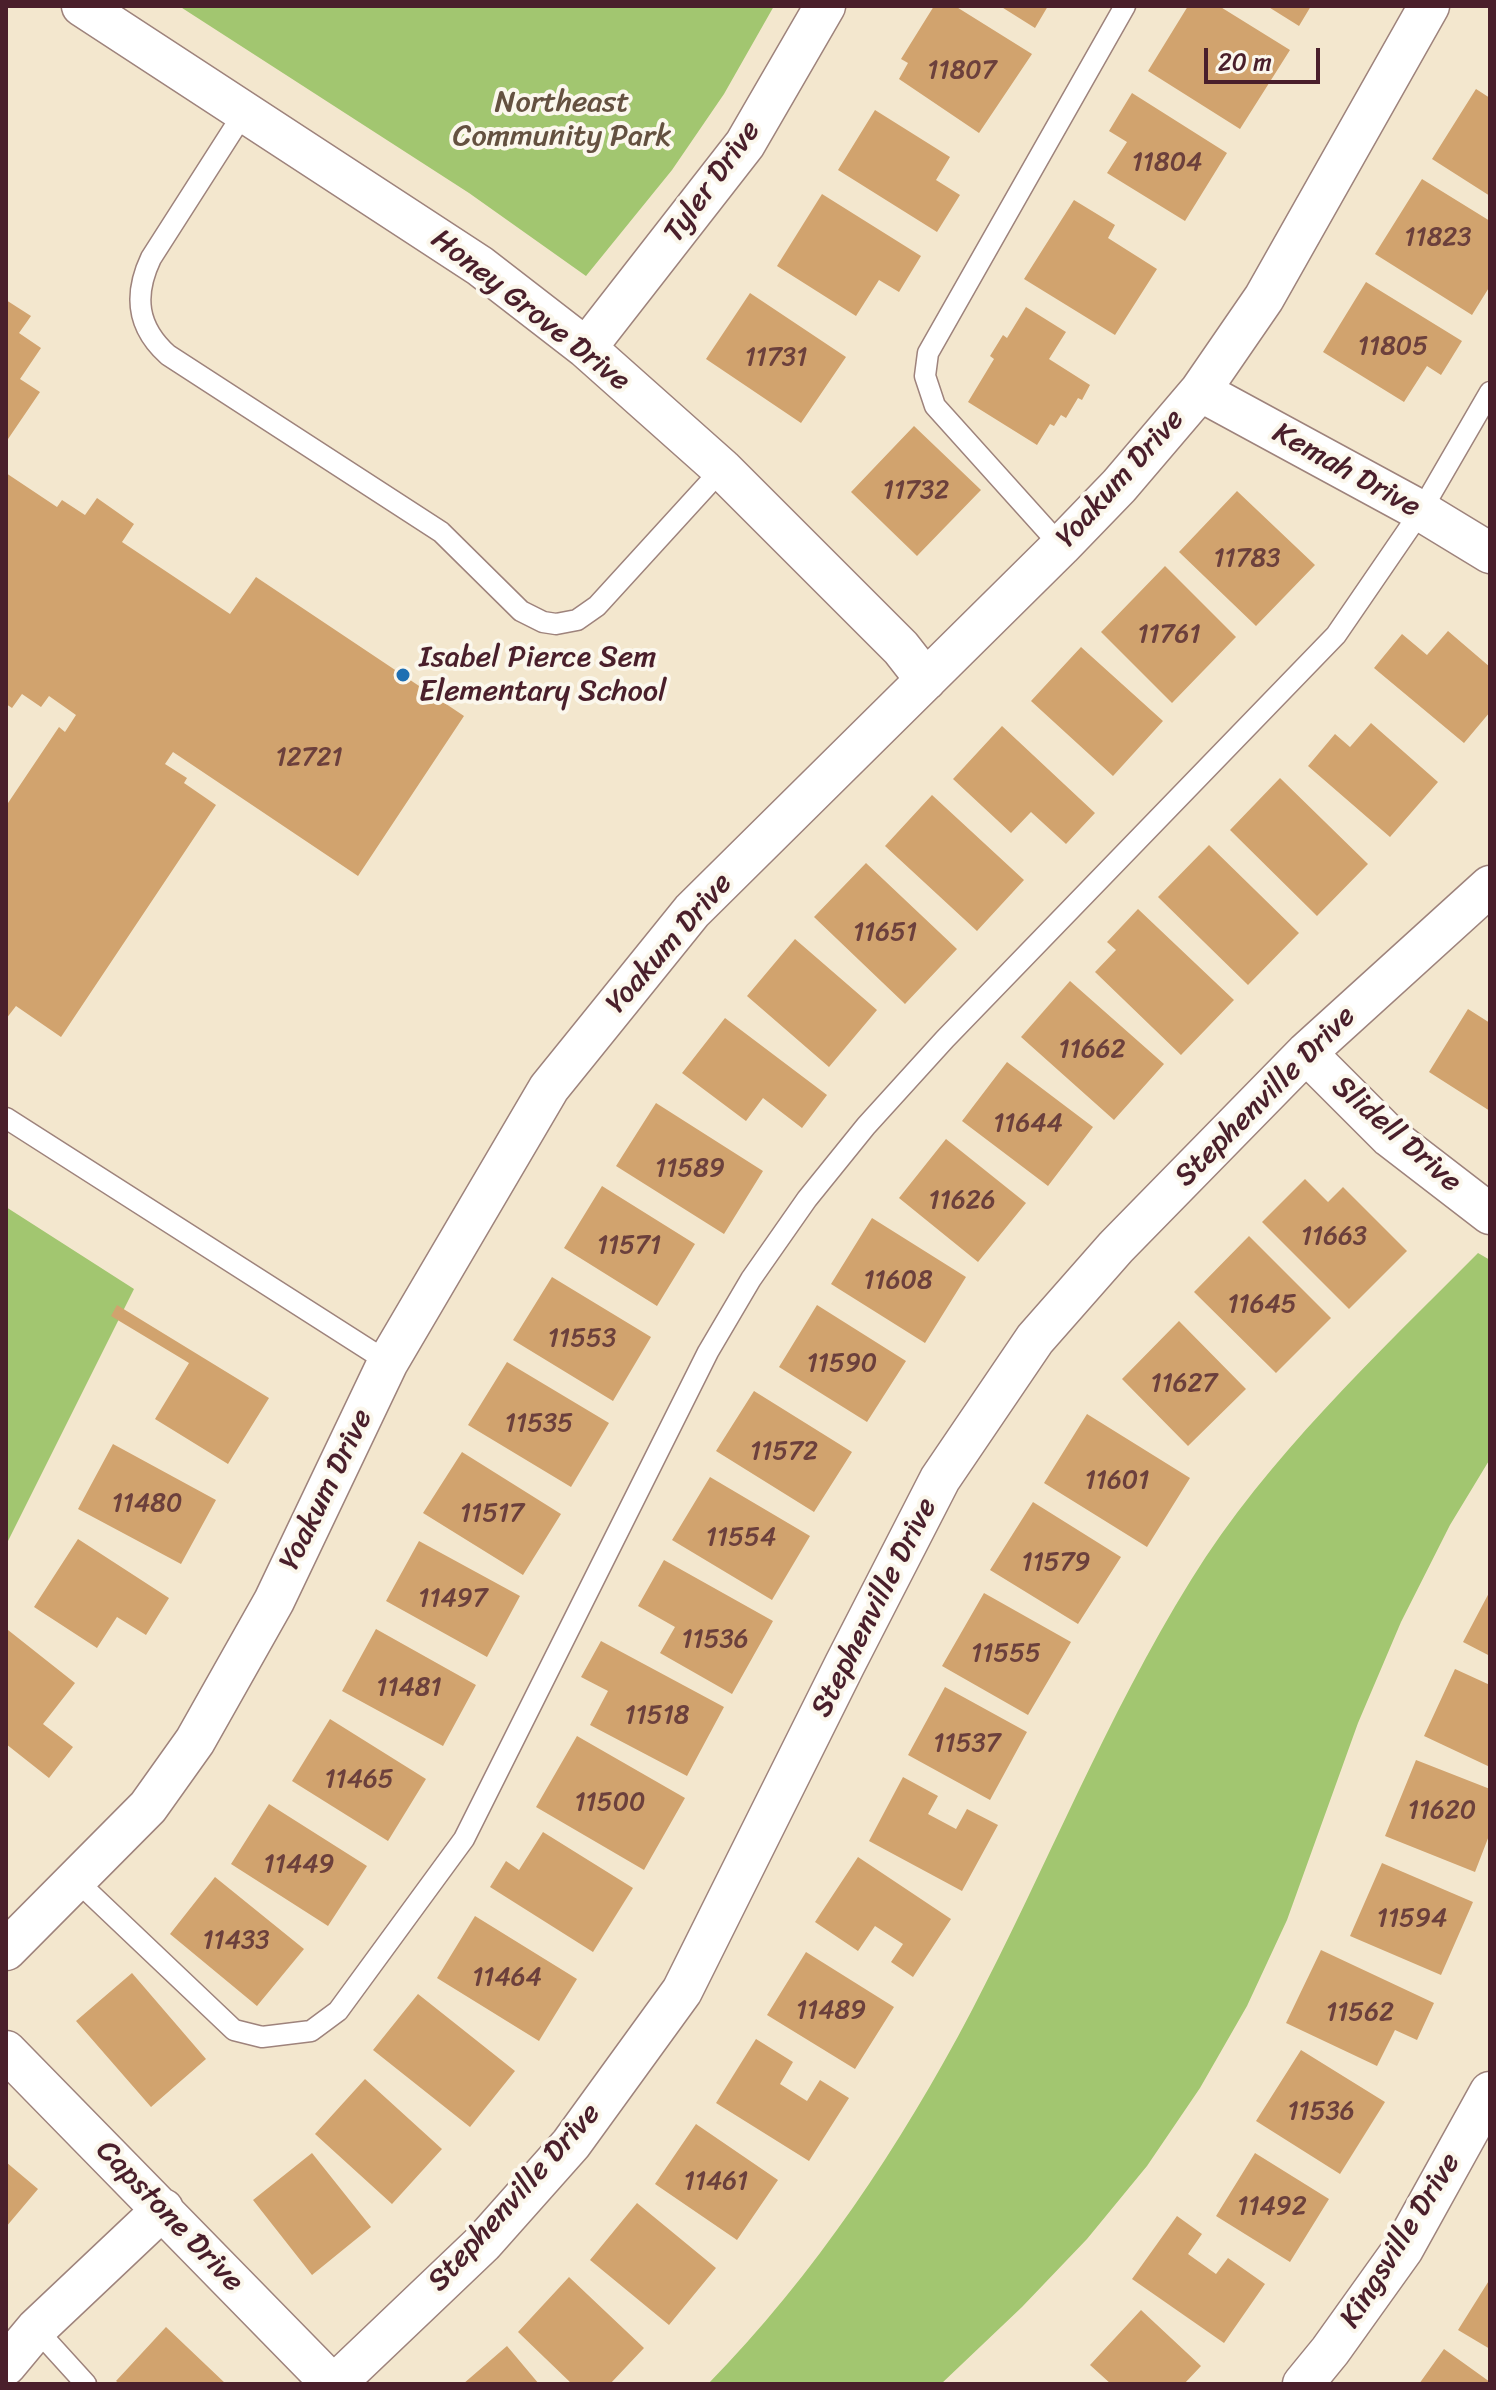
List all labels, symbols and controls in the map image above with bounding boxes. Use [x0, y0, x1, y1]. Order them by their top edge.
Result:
scale bar [1208, 32, 1324, 82]
text: 20 m [1218, 41, 1272, 83]
house number: 11807 [927, 55, 997, 87]
park label: Northeast Community Park [453, 85, 671, 156]
street label: Tyler Drive [657, 114, 769, 250]
house number: 11804 [1132, 147, 1202, 179]
street label: Honey Grove Drive [423, 222, 637, 400]
house number: 11823 [1404, 222, 1472, 254]
house number: 11805 [1358, 331, 1428, 363]
house number: 11731 [745, 342, 807, 374]
street label: Yoakum Drive [1049, 402, 1193, 556]
street label: Kemah Drive [1266, 416, 1426, 526]
house number: 11732 [883, 475, 949, 507]
house number: 11783 [1213, 543, 1281, 575]
house number: 11761 [1137, 619, 1201, 651]
place label: Isabel Pierce Sem Elementary School [419, 640, 667, 710]
marker: Isabel Pierce Sem Elementary School [394, 666, 412, 684]
house number: 12721 [275, 742, 343, 774]
street label: Yoakum Drive [599, 866, 741, 1022]
house number: 11651 [853, 917, 917, 949]
street label: Stephenville Drive [1168, 999, 1364, 1195]
house number: 11662 [1059, 1034, 1125, 1066]
street label: Slidell Drive [1324, 1069, 1468, 1201]
house number: 11644 [993, 1108, 1063, 1140]
house number: 11589 [655, 1153, 725, 1185]
house number: 11626 [929, 1185, 995, 1217]
house number: 11663 [1301, 1221, 1367, 1253]
house number: 11571 [597, 1230, 661, 1262]
house number: 11608 [863, 1265, 933, 1297]
house number: 11645 [1227, 1289, 1297, 1321]
house number: 11553 [548, 1323, 616, 1355]
house number: 11590 [807, 1348, 877, 1380]
house number: 11627 [1151, 1368, 1217, 1400]
street label: Yoakum Drive [273, 1404, 381, 1576]
house number: 11535 [505, 1408, 573, 1440]
house number: 11572 [750, 1436, 818, 1468]
house number: 11601 [1085, 1465, 1149, 1497]
house number: 11480 [112, 1488, 182, 1520]
street label: Stephenville Drive [804, 1492, 946, 1724]
house number: 11517 [460, 1498, 524, 1530]
house number: 11554 [706, 1522, 776, 1554]
house number: 11579 [1021, 1547, 1091, 1579]
house number: 11497 [418, 1583, 488, 1615]
house number: 11536 [681, 1624, 749, 1656]
house number: 11555 [971, 1638, 1041, 1670]
house number: 11481 [376, 1672, 442, 1704]
house number: 11518 [624, 1700, 690, 1732]
house number: 11537 [933, 1728, 1001, 1760]
house number: 11465 [324, 1764, 394, 1796]
house number: 11500 [574, 1787, 646, 1819]
house number: 11620 [1408, 1795, 1476, 1827]
house number: 11449 [264, 1849, 334, 1881]
house number: 11594 [1377, 1903, 1447, 1935]
house number: 11433 [202, 1925, 270, 1957]
house number: 11464 [472, 1962, 542, 1994]
house number: 11489 [796, 1995, 866, 2027]
house number: 11562 [1326, 1997, 1394, 2029]
street label: Stephenville Drive [421, 2096, 609, 2300]
house number: 11536 [1287, 2096, 1355, 2128]
street label: Capstone Drive [88, 2134, 250, 2300]
street label: Kingsville Drive [1333, 2147, 1469, 2335]
house number: 11461 [684, 2166, 748, 2198]
house number: 11492 [1237, 2191, 1307, 2223]

